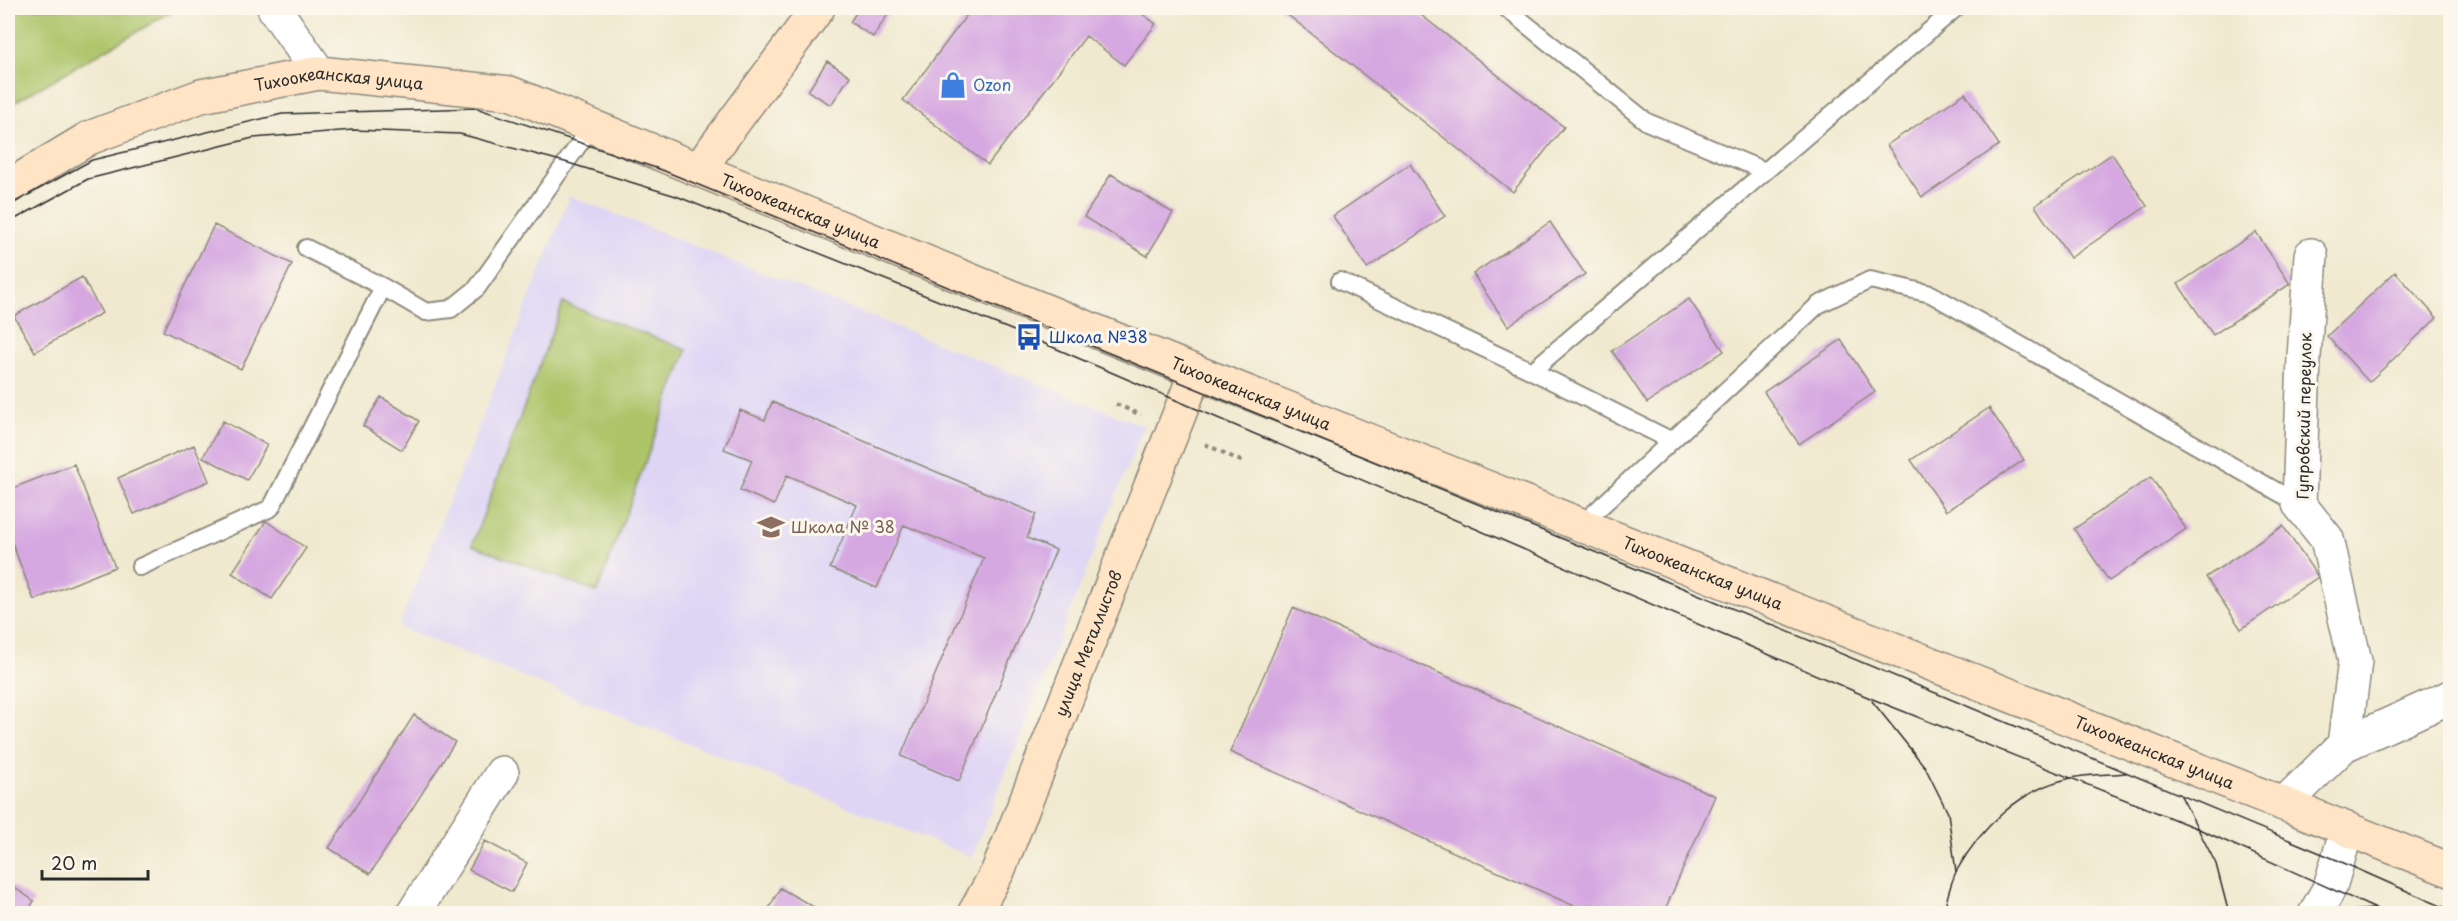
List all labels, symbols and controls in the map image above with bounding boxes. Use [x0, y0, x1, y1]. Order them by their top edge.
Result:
street label: Тихоокеанская улица [252, 60, 425, 96]
shop icon: Ozon [938, 70, 968, 100]
place label: Ozon [973, 72, 1011, 96]
street label: Тихоокеанская улица [717, 167, 884, 253]
bus stop icon: Школа №38 [1014, 322, 1044, 352]
place label: Школа №38 [1049, 324, 1148, 348]
street label: Гупровский переулок [2290, 332, 2316, 499]
street label: Тихоокеанская улица [1167, 350, 1335, 435]
school or university icon: Школа № 38 [756, 512, 786, 542]
place label: Школа № 38 [791, 514, 895, 538]
street label: Тихоокеанская улица [1619, 530, 1787, 615]
street label: улица Металлистов [1048, 567, 1127, 720]
street label: Тихоокеанская улица [2071, 709, 2238, 794]
scale bar [42, 843, 148, 881]
text: 20 m [51, 849, 97, 876]

